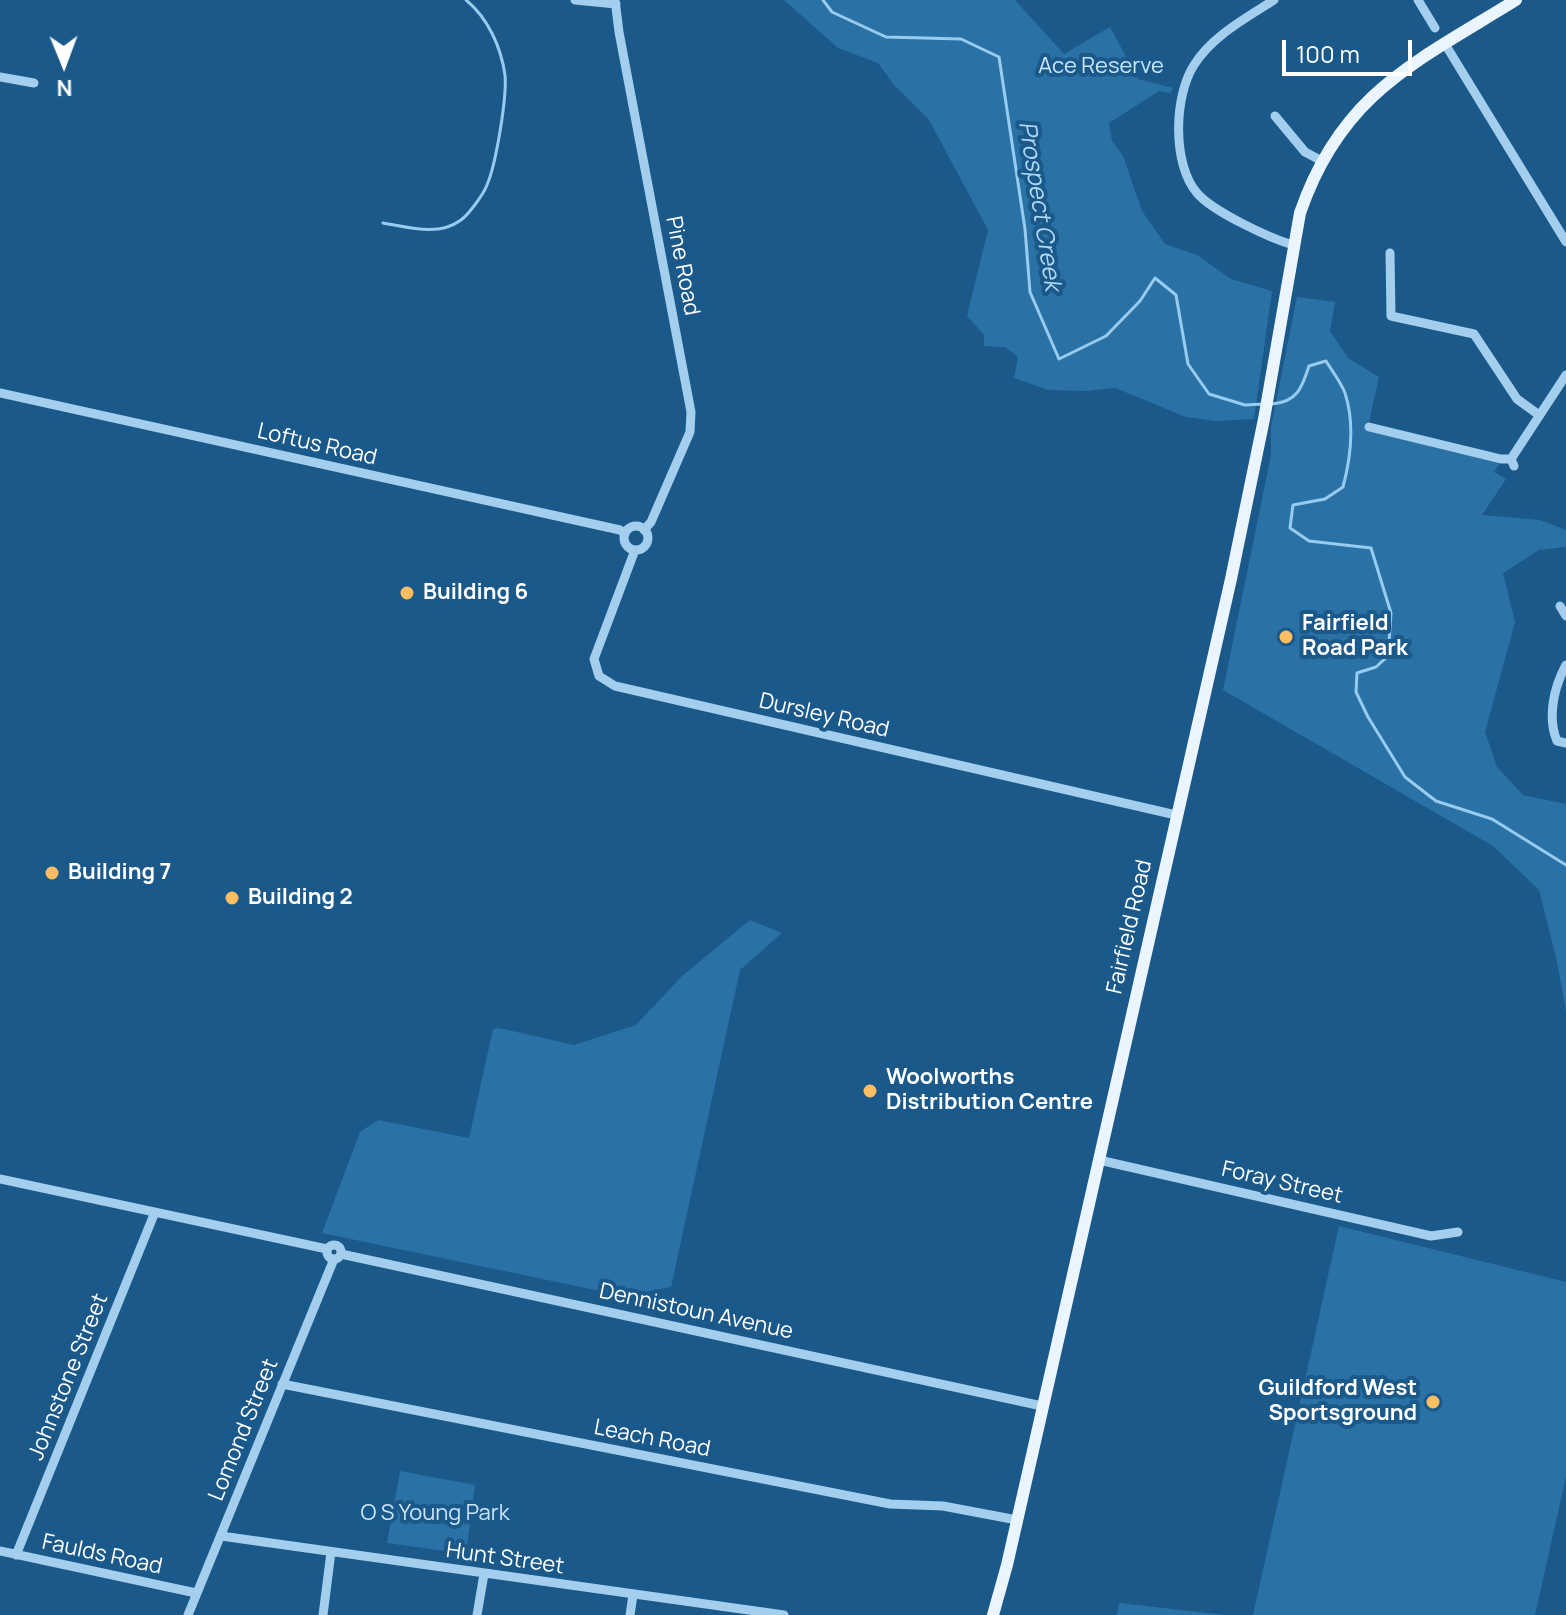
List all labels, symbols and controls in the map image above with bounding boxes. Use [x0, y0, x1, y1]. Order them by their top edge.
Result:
north arrow [24, 24, 104, 104]
scale bar [1286, 24, 1416, 74]
text: 100 m [1296, 37, 1360, 70]
park label: Ace Reserve [1038, 54, 1164, 80]
text: N [56, 73, 73, 103]
water label: Prospect Creek [1011, 119, 1067, 293]
street label: Pine Road [659, 214, 705, 318]
street label: Loftus Road [255, 418, 379, 472]
place label: Building 6 [423, 580, 528, 606]
marker: Building 6 [398, 584, 416, 602]
place label: Fairfield Road Park [1302, 611, 1408, 662]
marker: Fairfield Road Park [1277, 628, 1295, 646]
street label: Dursley Road [756, 688, 892, 744]
street label: Fairfield Road [1102, 857, 1158, 997]
place label: Building 7 [68, 860, 171, 886]
marker: Building 7 [43, 864, 61, 882]
place label: Building 2 [248, 885, 353, 911]
marker: Building 2 [223, 889, 241, 907]
place label: Woolworths Distribution Centre [886, 1065, 1093, 1116]
marker: Woolworths Distribution Centre [861, 1082, 879, 1100]
street label: Foray Street [1219, 1156, 1345, 1210]
street label: Dennistoun Avenue [597, 1279, 795, 1345]
street label: Johnstone Street [24, 1290, 114, 1464]
street label: Lomond Street [204, 1355, 284, 1505]
place label: Guildford West Sportsground [1258, 1376, 1417, 1428]
marker: Guildford West Sportsground [1424, 1393, 1442, 1411]
street label: Leach Road [592, 1415, 712, 1463]
park label: O S Young Park [360, 1501, 510, 1527]
street label: Faulds Road [39, 1529, 165, 1581]
street label: Hunt Street [444, 1538, 566, 1580]

